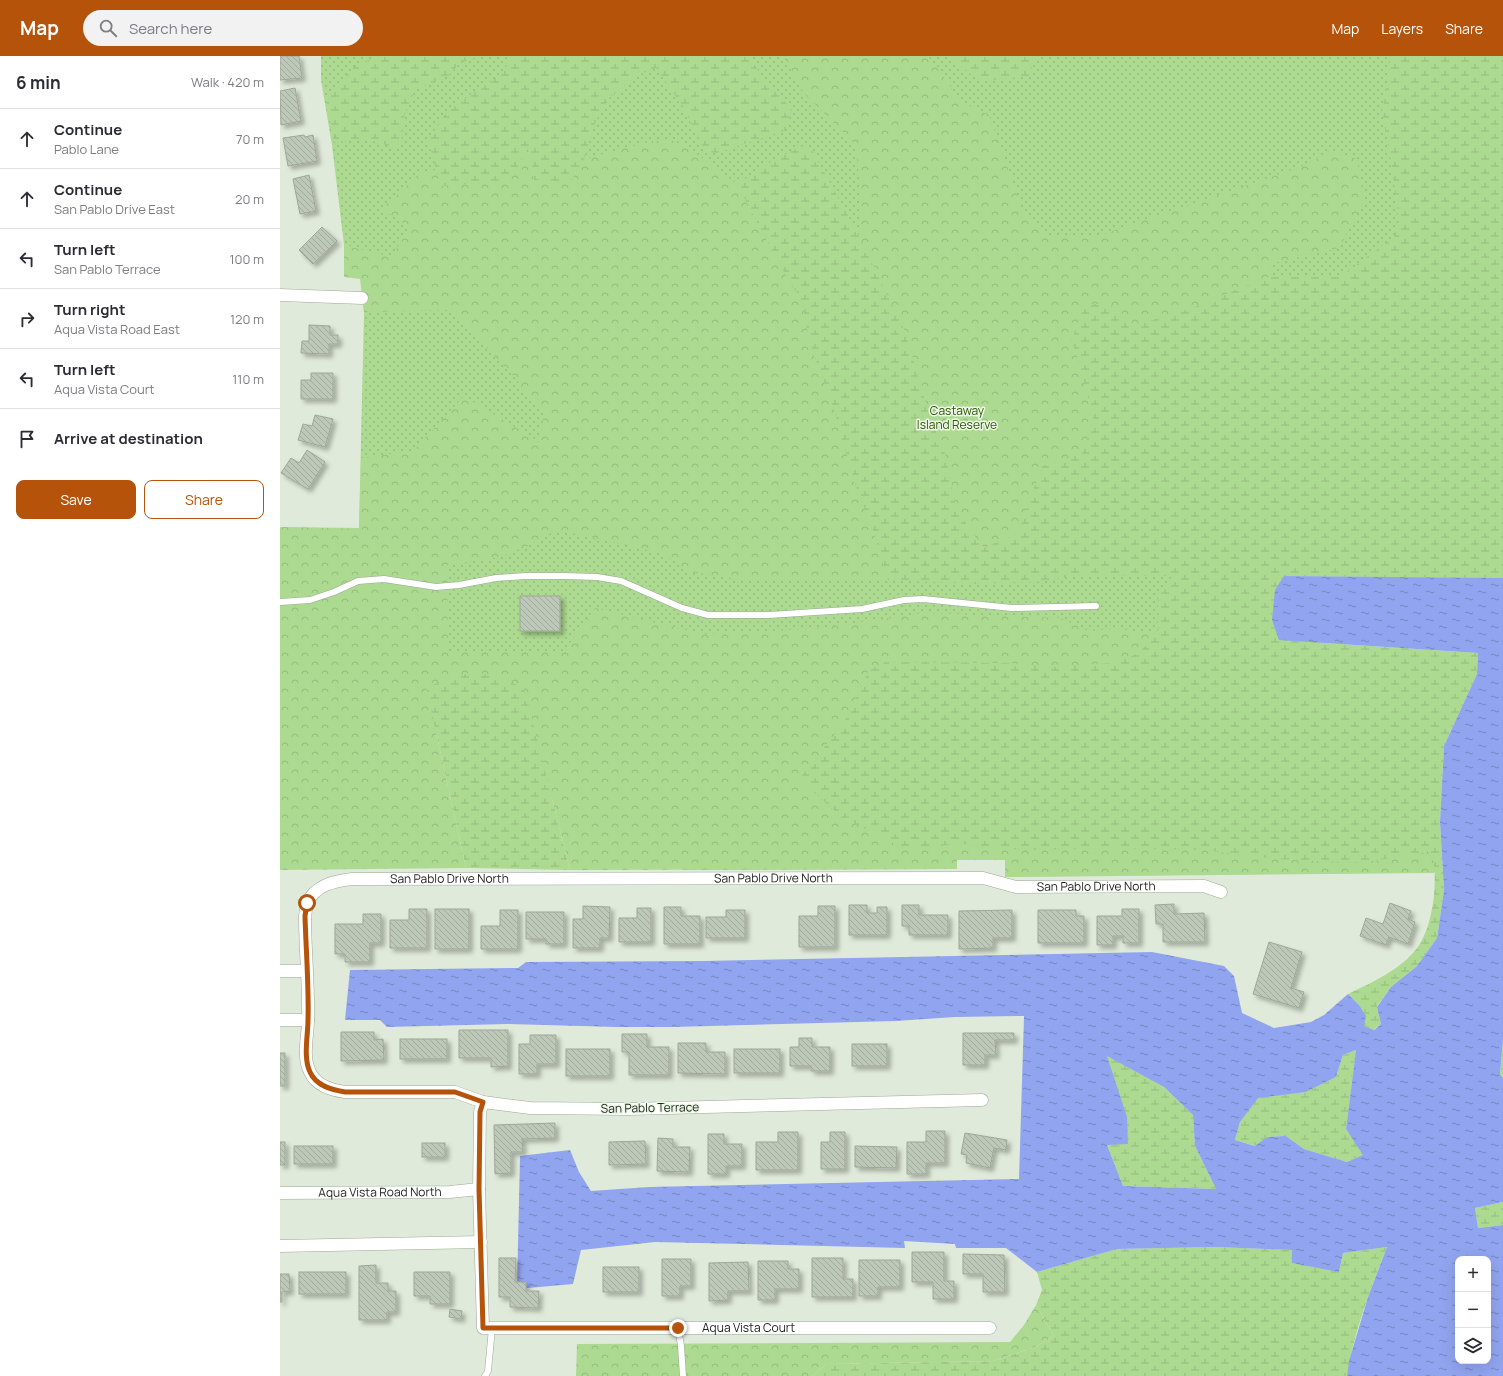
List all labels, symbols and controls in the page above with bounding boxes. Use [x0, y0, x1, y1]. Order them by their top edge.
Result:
search box [83, 10, 363, 46]
text: Map [20, 15, 59, 41]
icon: search [97, 17, 119, 39]
text: Search here [129, 18, 212, 39]
text: Map [1331, 19, 1359, 38]
text: Layers [1381, 19, 1423, 38]
text: Share [1445, 19, 1483, 38]
text: 6 min [16, 71, 61, 94]
text: Walk · 420 m [191, 73, 264, 91]
text: Continue [54, 119, 122, 140]
icon: ahead [16, 128, 38, 150]
text: 70 m [236, 130, 264, 148]
text: Pablo Lane [54, 140, 119, 158]
text: Continue [54, 179, 122, 200]
icon: ahead [16, 188, 38, 210]
text: 20 m [235, 190, 264, 208]
text: San Pablo Drive East [54, 200, 175, 218]
text: Turn left [54, 239, 116, 260]
icon: left [16, 248, 38, 270]
text: 100 m [229, 250, 264, 268]
text: San Pablo Terrace [54, 260, 161, 278]
text: Turn right [54, 299, 125, 320]
icon: right [16, 308, 38, 330]
text: 120 m [230, 310, 264, 328]
text: Aqua Vista Road East [54, 320, 180, 338]
text: Turn left [54, 359, 116, 380]
icon: left [16, 368, 38, 390]
text: 110 m [232, 370, 264, 388]
text: Aqua Vista Court [54, 380, 155, 398]
park label: Castaway Island Reserve [917, 402, 997, 433]
icon: arrive [16, 428, 38, 450]
text: Arrive at destination [54, 428, 203, 449]
button: Save [16, 480, 136, 519]
button: Share [144, 480, 264, 519]
street label: San Pablo Drive North [714, 869, 833, 886]
street label: San Pablo Drive North [390, 870, 509, 887]
street label: San Pablo Drive North [1037, 877, 1156, 895]
route start [298, 894, 316, 912]
street label: San Pablo Terrace [601, 1098, 699, 1117]
street label: Aqua Vista Road North [318, 1183, 442, 1201]
map controls [1455, 1256, 1491, 1364]
button: + [1455, 1256, 1491, 1292]
button: − [1455, 1292, 1491, 1328]
route end [669, 1319, 687, 1337]
street label: Aqua Vista Court [702, 1319, 795, 1336]
button: layers [1455, 1328, 1491, 1364]

